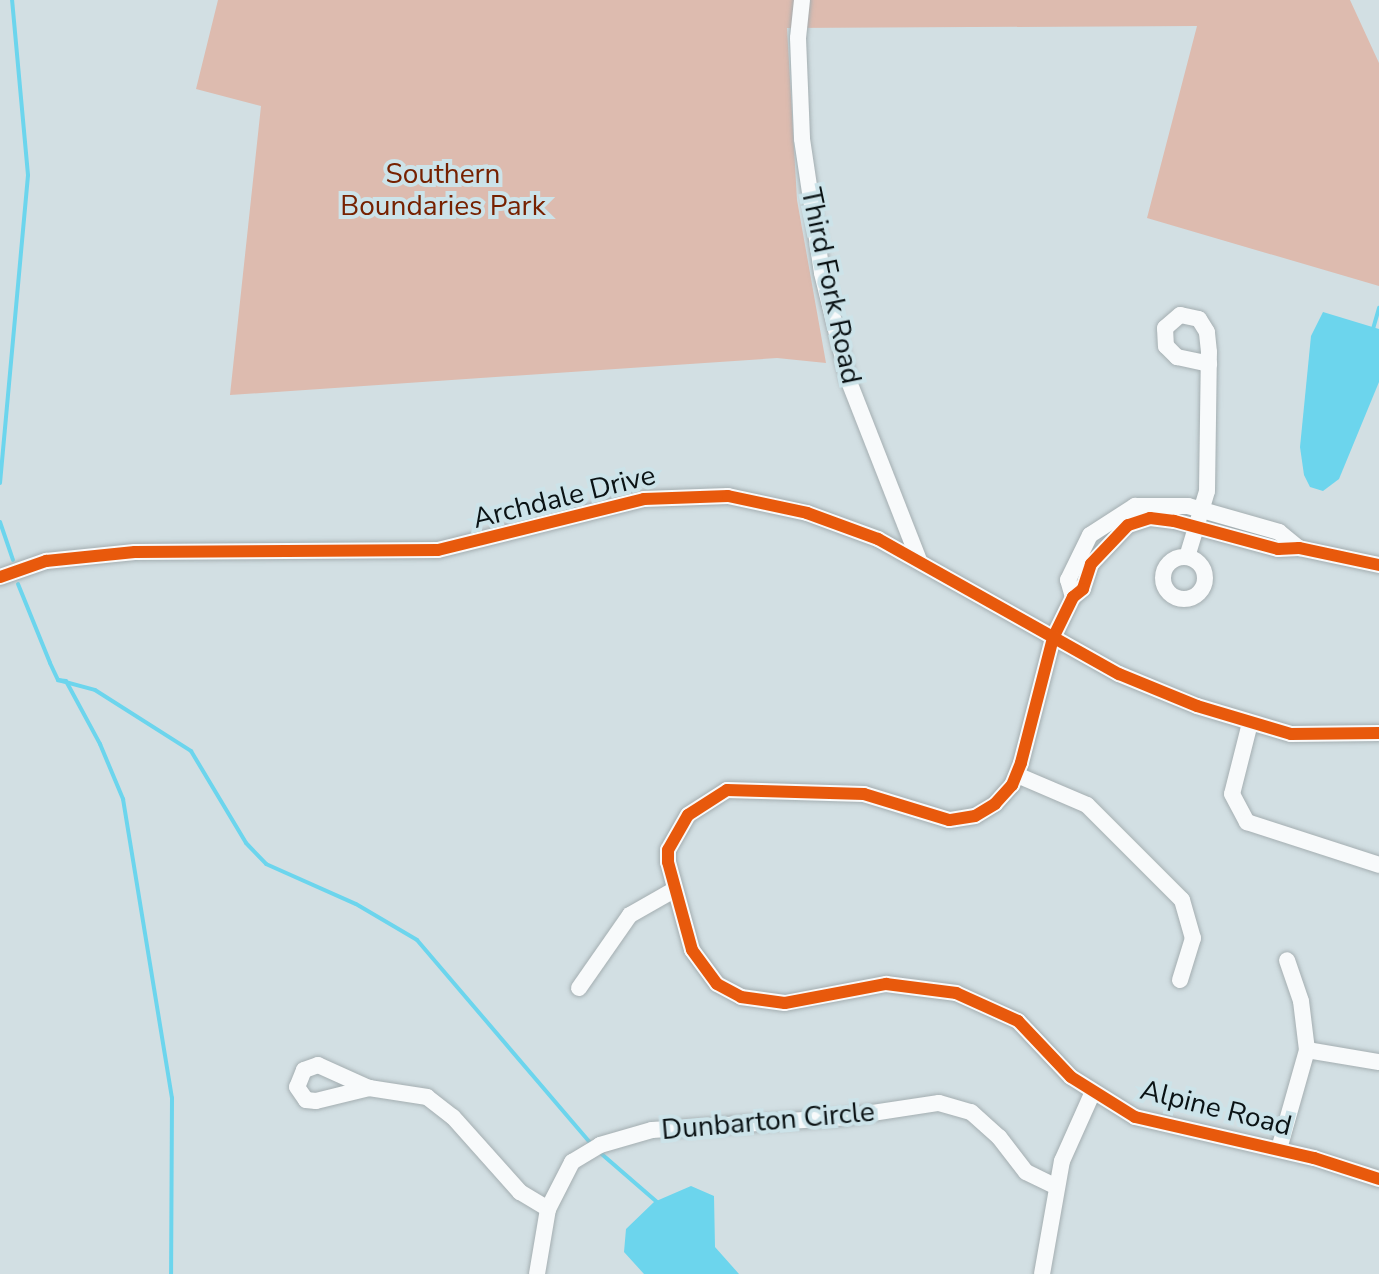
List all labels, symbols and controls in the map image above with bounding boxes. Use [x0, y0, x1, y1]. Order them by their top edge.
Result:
park label: Southern Boundaries Park [340, 157, 546, 223]
street label: Third Fork Road [794, 185, 868, 387]
street label: Archdale Drive [469, 458, 659, 536]
street label: Alpine Road [1137, 1073, 1295, 1143]
street label: Dunbarton Circle [660, 1095, 876, 1147]

